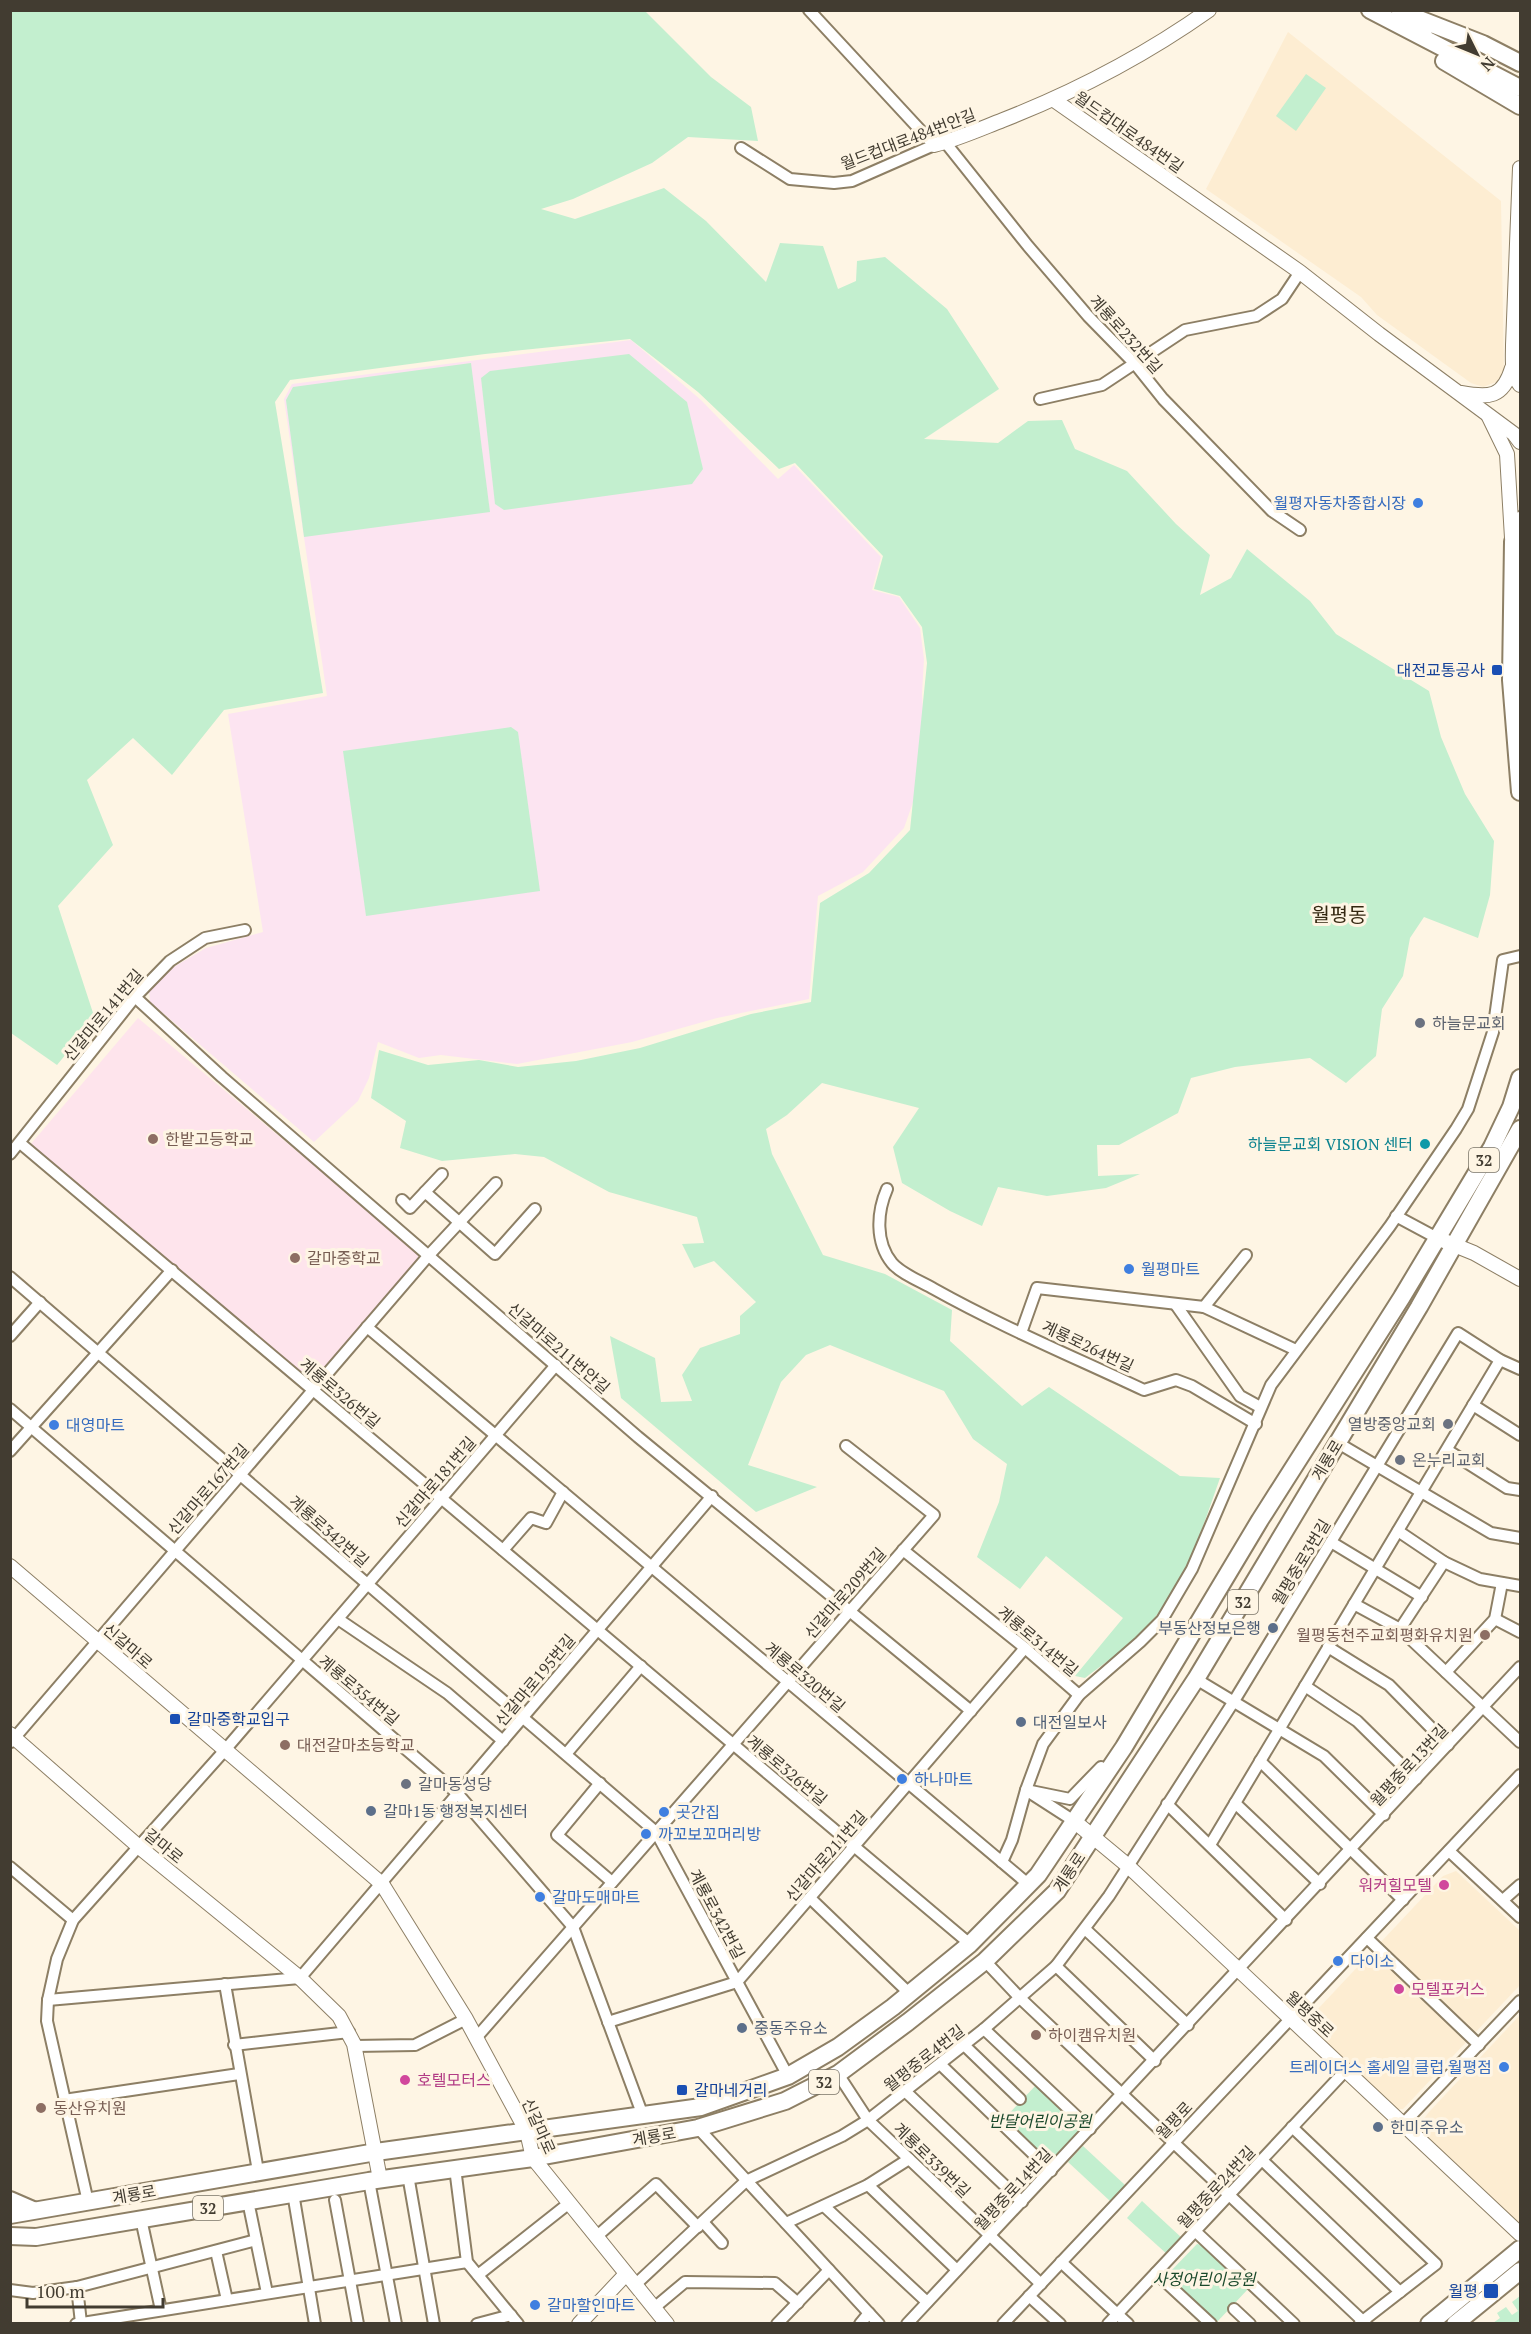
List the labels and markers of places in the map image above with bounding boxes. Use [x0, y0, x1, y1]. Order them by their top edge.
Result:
place label: 월평자동차종합시장 [1274, 492, 1406, 514]
marker: 월평자동차종합시장 [1411, 496, 1425, 510]
place label: 대전교통공사 [1397, 659, 1485, 681]
marker: 대전교통공사 [1490, 663, 1504, 677]
place label: 하늘문교회 [1432, 1012, 1506, 1034]
marker: 하늘문교회 [1413, 1016, 1427, 1030]
place label: 한밭고등학교 [165, 1128, 253, 1150]
marker: 한밭고등학교 [146, 1132, 160, 1146]
place label: 하늘문교회 VISION 센터 [1248, 1133, 1413, 1155]
marker: 하늘문교회 VISION 센터 [1418, 1137, 1432, 1151]
place label: 갈마중학교 [307, 1247, 381, 1269]
marker: 갈마중학교 [288, 1251, 302, 1265]
place label: 월평마트 [1141, 1258, 1200, 1280]
marker: 월평마트 [1122, 1262, 1136, 1276]
place label: 열방중앙교회 [1348, 1413, 1436, 1435]
place label: 대영마트 [66, 1414, 125, 1436]
marker: 열방중앙교회 [1441, 1417, 1455, 1431]
marker: 대영마트 [47, 1418, 61, 1432]
place label: 온누리교회 [1412, 1449, 1486, 1471]
marker: 온누리교회 [1393, 1453, 1407, 1467]
place label: 부동산정보은행 [1158, 1617, 1261, 1639]
marker: 부동산정보은행 [1266, 1621, 1280, 1635]
place label: 월평동천주교회평화유치원 [1296, 1624, 1473, 1646]
marker: 월평동천주교회평화유치원 [1478, 1628, 1492, 1642]
place label: 갈마중학교입구 [187, 1708, 290, 1730]
place label: 대전일보사 [1033, 1711, 1107, 1733]
marker: 갈마중학교입구 [168, 1712, 182, 1726]
marker: 대전일보사 [1014, 1715, 1028, 1729]
place label: 대전갈마초등학교 [297, 1734, 415, 1756]
marker: 대전갈마초등학교 [278, 1738, 292, 1752]
place label: 하나마트 [914, 1768, 973, 1790]
marker: 하나마트 [895, 1772, 909, 1786]
place label: 갈마동성당 [418, 1773, 492, 1795]
marker: 갈마동성당 [399, 1777, 413, 1791]
place label: 갈마1동 행정복지센터 [383, 1800, 528, 1822]
place label: 곳간집 [676, 1801, 720, 1823]
marker: 갈마1동 행정복지센터 [364, 1804, 378, 1818]
marker: 곳간집 [657, 1805, 671, 1819]
place label: 까꼬보꼬머리방 [658, 1823, 761, 1845]
marker: 까꼬보꼬머리방 [639, 1827, 653, 1841]
place label: 워커힐모텔 [1358, 1874, 1432, 1896]
marker: 워커힐모텔 [1437, 1878, 1451, 1892]
place label: 갈마도매마트 [552, 1886, 640, 1908]
marker: 갈마도매마트 [533, 1890, 547, 1904]
place label: 다이소 [1350, 1950, 1394, 1972]
marker: 다이소 [1331, 1954, 1345, 1968]
place label: 모텔포커스 [1411, 1978, 1485, 2000]
marker: 모텔포커스 [1392, 1982, 1406, 1996]
place label: 중동주유소 [754, 2017, 828, 2039]
marker: 중동주유소 [735, 2021, 749, 2035]
place label: 하이캠유치원 [1048, 2024, 1136, 2046]
marker: 하이캠유치원 [1029, 2028, 1043, 2042]
place label: 트레이더스 홀세일 클럽 월평점 [1289, 2056, 1492, 2078]
marker: 트레이더스 홀세일 클럽 월평점 [1497, 2060, 1511, 2074]
place label: 호텔모터스 [417, 2069, 491, 2091]
marker: 호텔모터스 [398, 2073, 412, 2087]
place label: 갈마네거리 [694, 2079, 768, 2101]
marker: 갈마네거리 [675, 2083, 689, 2097]
place label: 동산유치원 [53, 2097, 127, 2119]
marker: 동산유치원 [34, 2101, 48, 2115]
place label: 한미주유소 [1390, 2116, 1464, 2138]
marker: 한미주유소 [1371, 2120, 1385, 2134]
place label: 월평 [1449, 2280, 1478, 2302]
marker: 월평 [1482, 2282, 1500, 2300]
place label: 갈마할인마트 [547, 2294, 635, 2316]
marker: 갈마할인마트 [528, 2298, 542, 2312]

